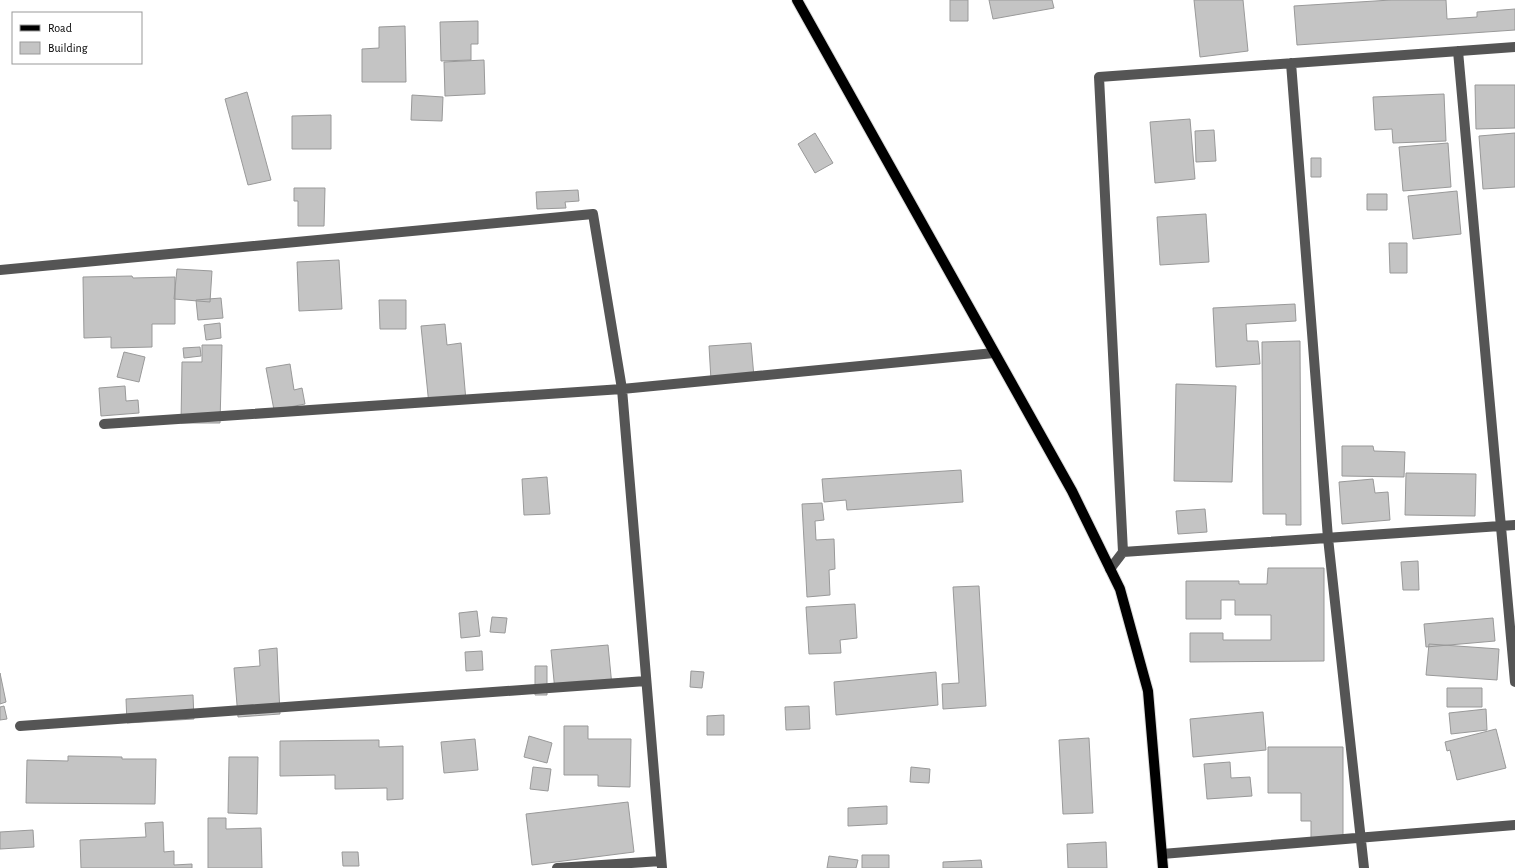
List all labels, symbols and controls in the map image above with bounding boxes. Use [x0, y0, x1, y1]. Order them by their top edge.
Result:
legend [12, 12, 142, 64]
text: Road [48, 22, 72, 34]
text: Building [48, 42, 88, 54]

